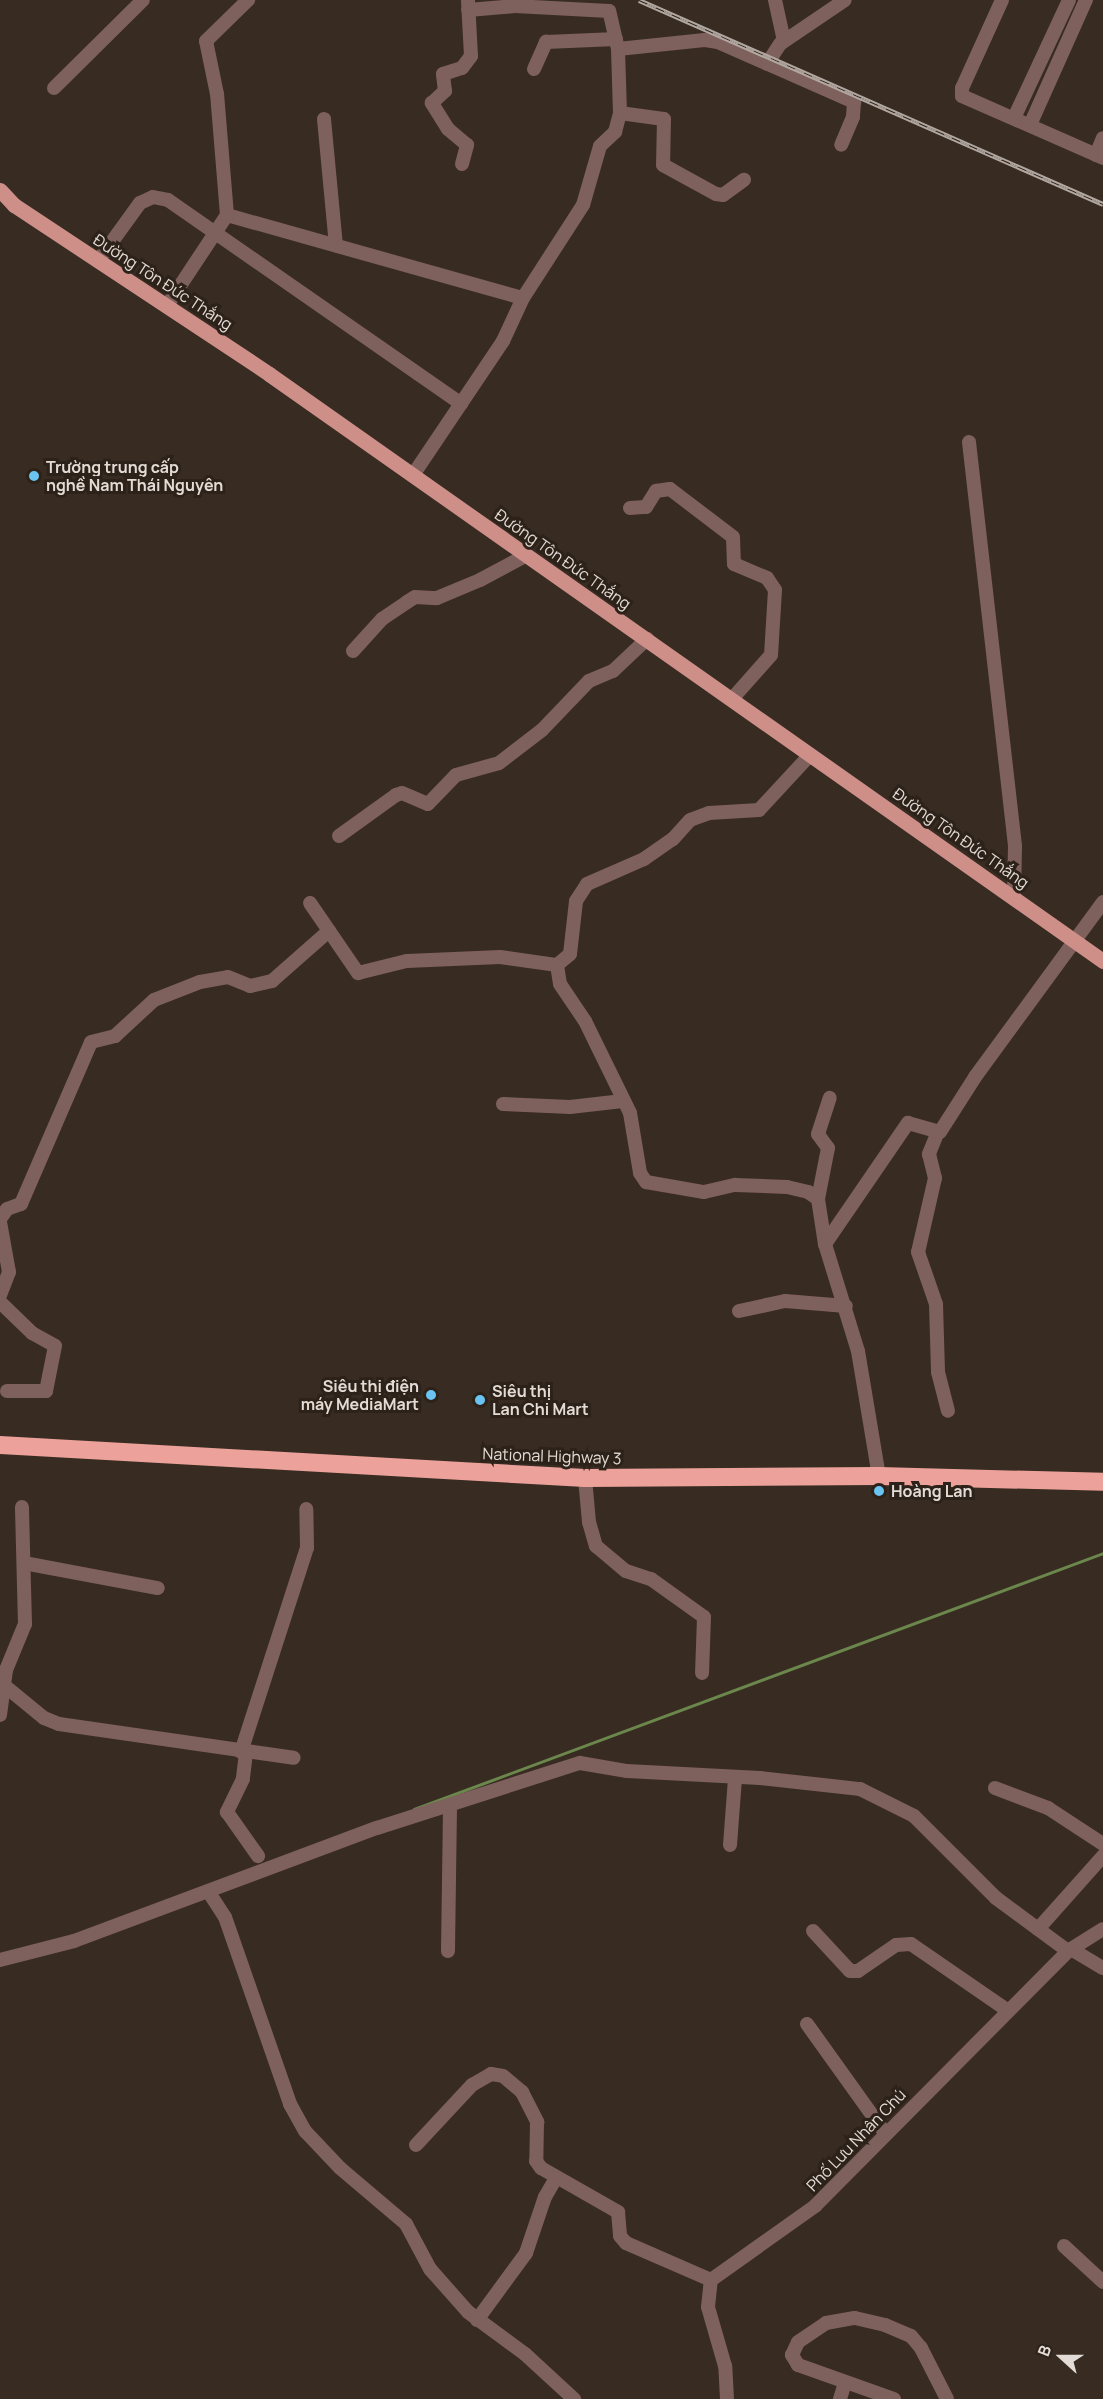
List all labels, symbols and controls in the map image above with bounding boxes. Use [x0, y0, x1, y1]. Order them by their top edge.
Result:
street label: Đường Tôn Đức Thắng [90, 230, 236, 334]
place label: Trường trung cấp nghề Nam Thái Nguyên [46, 457, 223, 495]
marker: Trường trung cấp nghề Nam Thái Nguyên [27, 469, 41, 483]
street label: Đường Tôn Đức Thắng [491, 505, 635, 613]
street label: Đường Tôn Đức Thắng [889, 784, 1033, 892]
place label: Siêu thị điện máy MediaMart [301, 1376, 419, 1414]
place label: Siêu thị Lan Chi Mart [492, 1381, 589, 1419]
marker: Siêu thị điện máy MediaMart [424, 1388, 438, 1402]
marker: Siêu thị Lan Chi Mart [473, 1393, 487, 1407]
street label: National Highway 3 [482, 1444, 622, 1468]
place label: Hoàng Lan [891, 1481, 972, 1501]
marker: Hoàng Lan [872, 1484, 886, 1498]
street label: Phố Lưu Nhân Chú [802, 2085, 910, 2195]
north arrow [1031, 2327, 1091, 2387]
text: B [1032, 2342, 1056, 2359]

